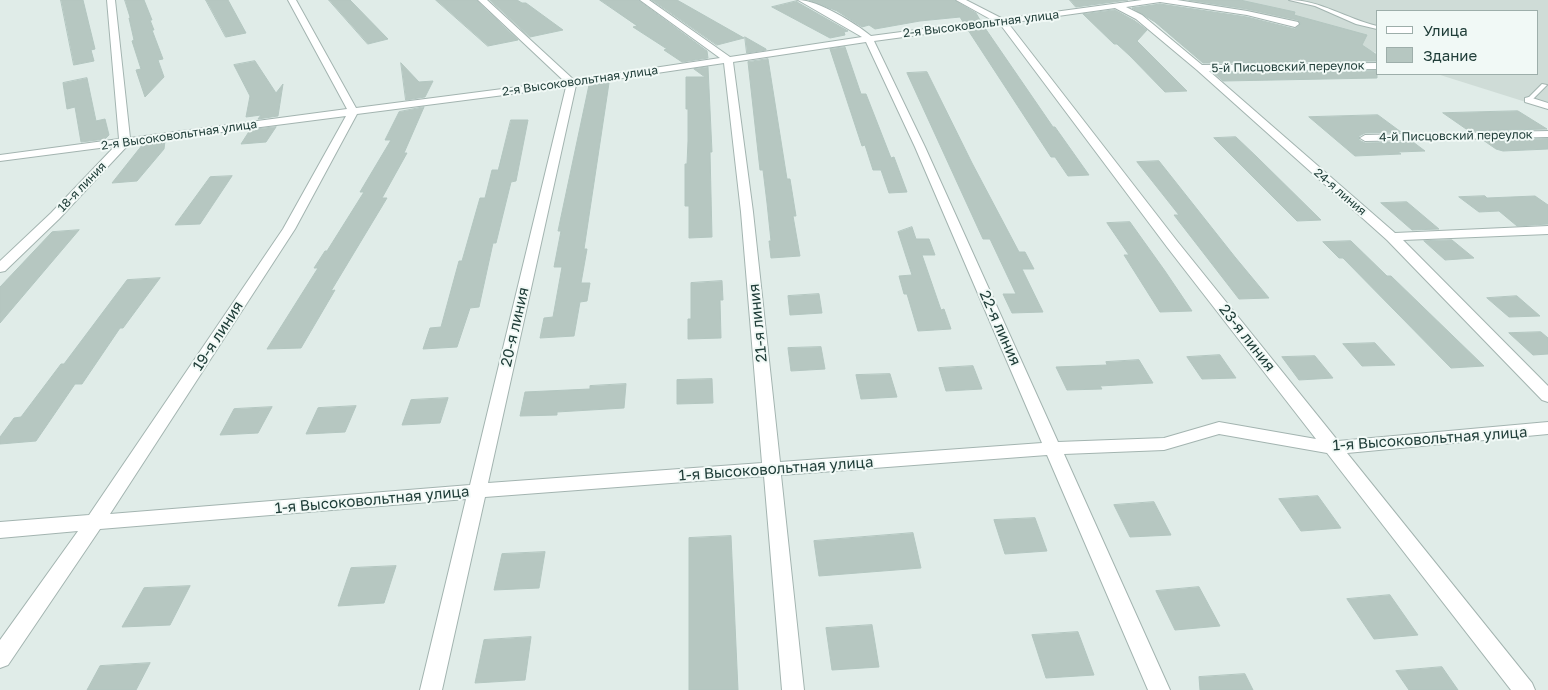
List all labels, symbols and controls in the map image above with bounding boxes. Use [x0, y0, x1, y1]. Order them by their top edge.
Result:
street label: 2-я Высоковольтная улица [902, 7, 1060, 41]
legend [1376, 10, 1538, 75]
text: Улица [1423, 21, 1468, 39]
text: Здание [1423, 46, 1477, 64]
street label: 5-й Писцовский переулок [1211, 58, 1365, 76]
street label: 2-я Высоковольтная улица [501, 63, 659, 99]
street label: 2-я Высоковольтная улица [100, 117, 258, 153]
street label: 4-й Писцовский переулок [1379, 127, 1533, 145]
street label: 18-я линия [55, 159, 109, 215]
street label: 24-я линия [1311, 165, 1369, 219]
street label: 21-я линия [745, 283, 771, 363]
street label: 20-я линия [497, 286, 533, 368]
street label: 22-я линия [975, 288, 1025, 368]
street label: 19-я линия [189, 298, 247, 374]
street label: 23-я линия [1215, 301, 1279, 375]
street label: 1-я Высоковольтная улица [1332, 423, 1528, 455]
street label: 1-я Высоковольтная улица [678, 453, 874, 485]
street label: 1-я Высоковольтная улица [274, 483, 470, 517]

